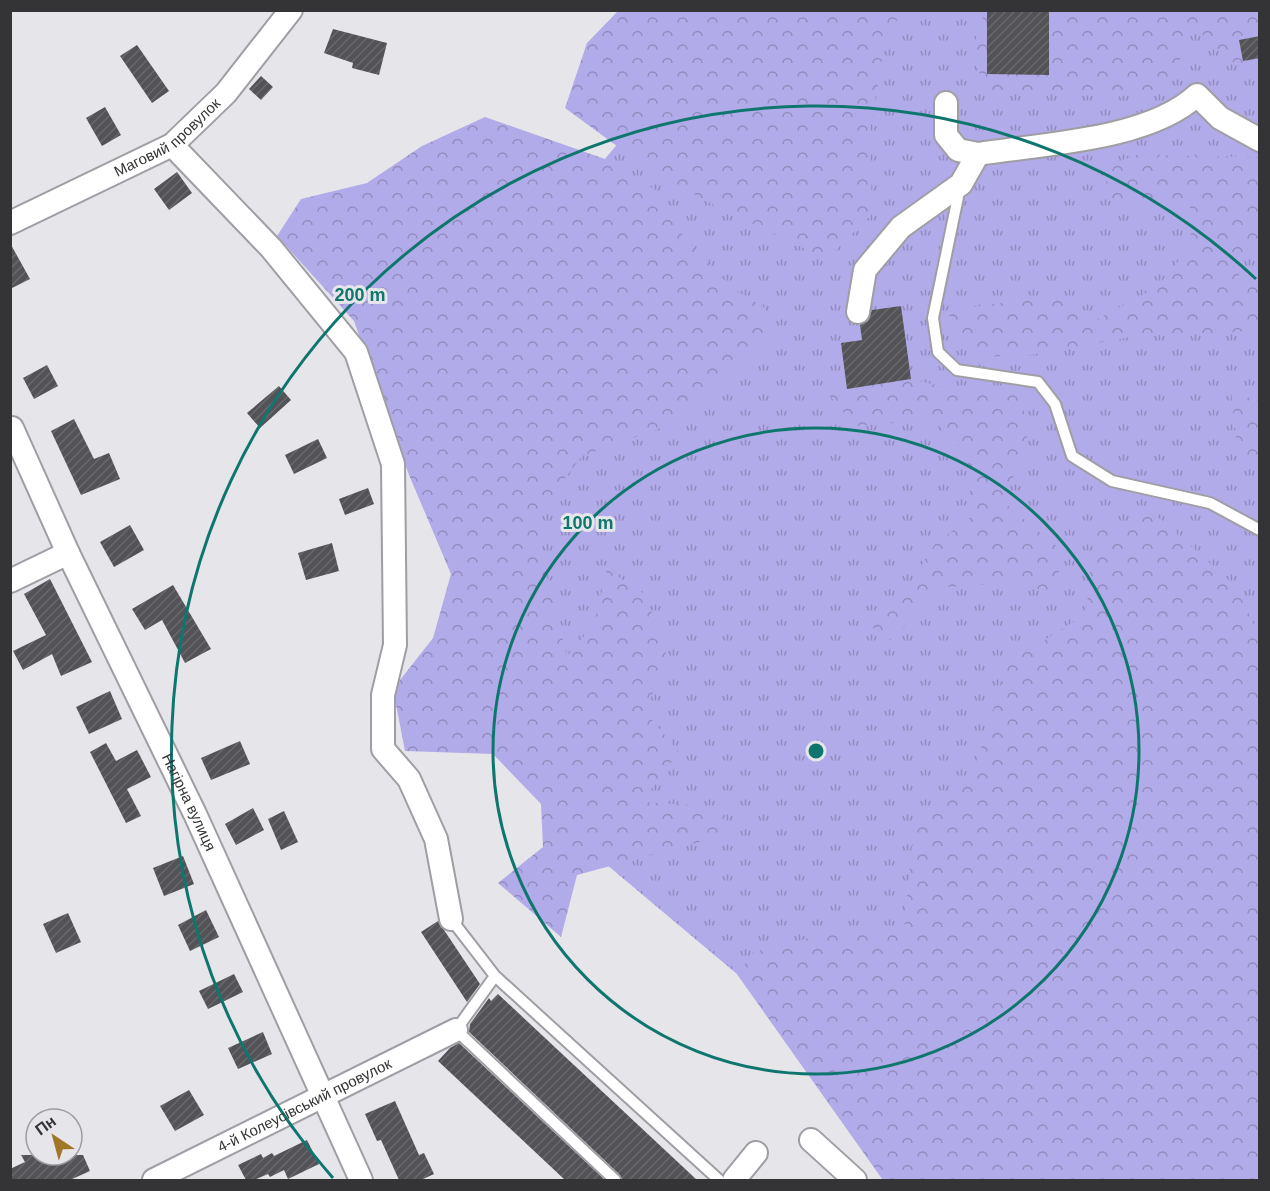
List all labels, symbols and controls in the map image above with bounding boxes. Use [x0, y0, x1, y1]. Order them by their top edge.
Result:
street label: Маговий провулок [111, 94, 224, 180]
text: 200 m [334, 285, 386, 305]
text: 100 m [562, 513, 614, 533]
centre of rings [806, 741, 826, 761]
street label: Нагірна вулиця [159, 751, 220, 853]
street label: 4-й Колеусівський провулок [215, 1054, 394, 1155]
north arrow [24, 1107, 84, 1167]
text: Пн [32, 1112, 59, 1138]

